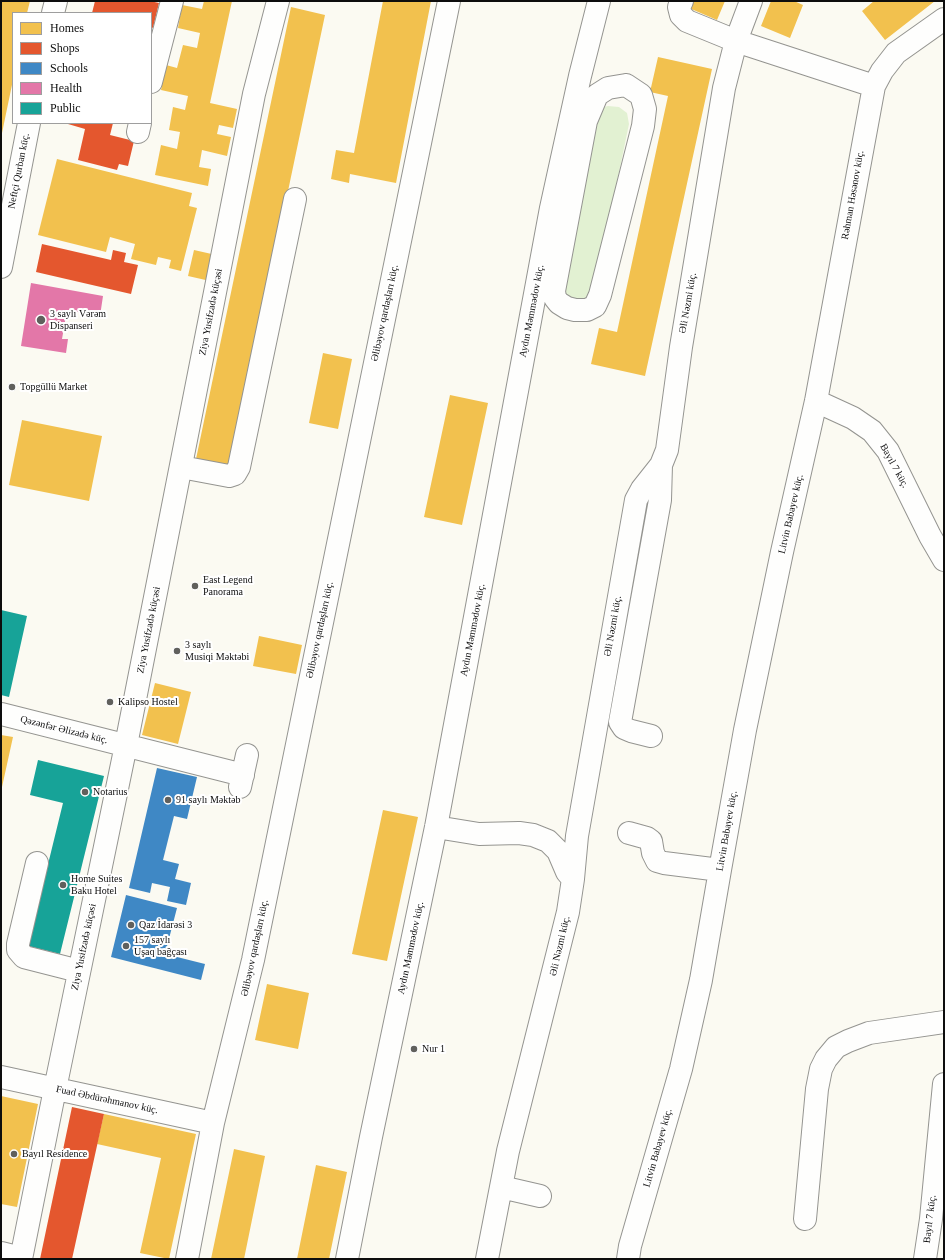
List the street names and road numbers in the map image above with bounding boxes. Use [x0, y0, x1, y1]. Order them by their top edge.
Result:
street label: Neftçi Qurban küç. [6, 132, 32, 210]
street label: Rəhman Həsənov küç. [839, 150, 867, 240]
street label: Əlibəyov qardaşları küç. [369, 264, 401, 362]
street label: Aydın Məmmədov küç. [517, 264, 547, 358]
street label: Ziya Yusifzadə küçəsi [197, 268, 225, 356]
street label: Əli Nəzmi küç. [677, 272, 699, 334]
street label: Bayıl 7 küç. [877, 442, 911, 490]
street label: Litvin Babayev küç. [776, 473, 806, 555]
street label: Əlibəyov qardaşları küç. [304, 581, 336, 679]
street label: Aydın Məmmədov küç. [458, 583, 488, 677]
street label: Ziya Yusifzadə küçəsi [135, 586, 163, 674]
street label: Əli Nəzmi küç. [602, 595, 624, 657]
street label: Qəzənfər Əlizadə küç. [19, 713, 109, 747]
street label: Litvin Babayev küç. [714, 790, 740, 872]
street label: Əlibəyov qardaşları küç. [239, 899, 271, 997]
street label: Aydın Məmmədov küç. [395, 901, 427, 995]
street label: Ziya Yusifzadə küçəsi [69, 903, 99, 991]
street label: Əli Nəzmi küç. [547, 915, 573, 977]
street label: Fuad Əbdürəhmanov küç. [55, 1083, 159, 1117]
street label: Litvin Babayev küç. [641, 1107, 675, 1189]
street label: Bayıl 7 küç. [921, 1194, 939, 1244]

